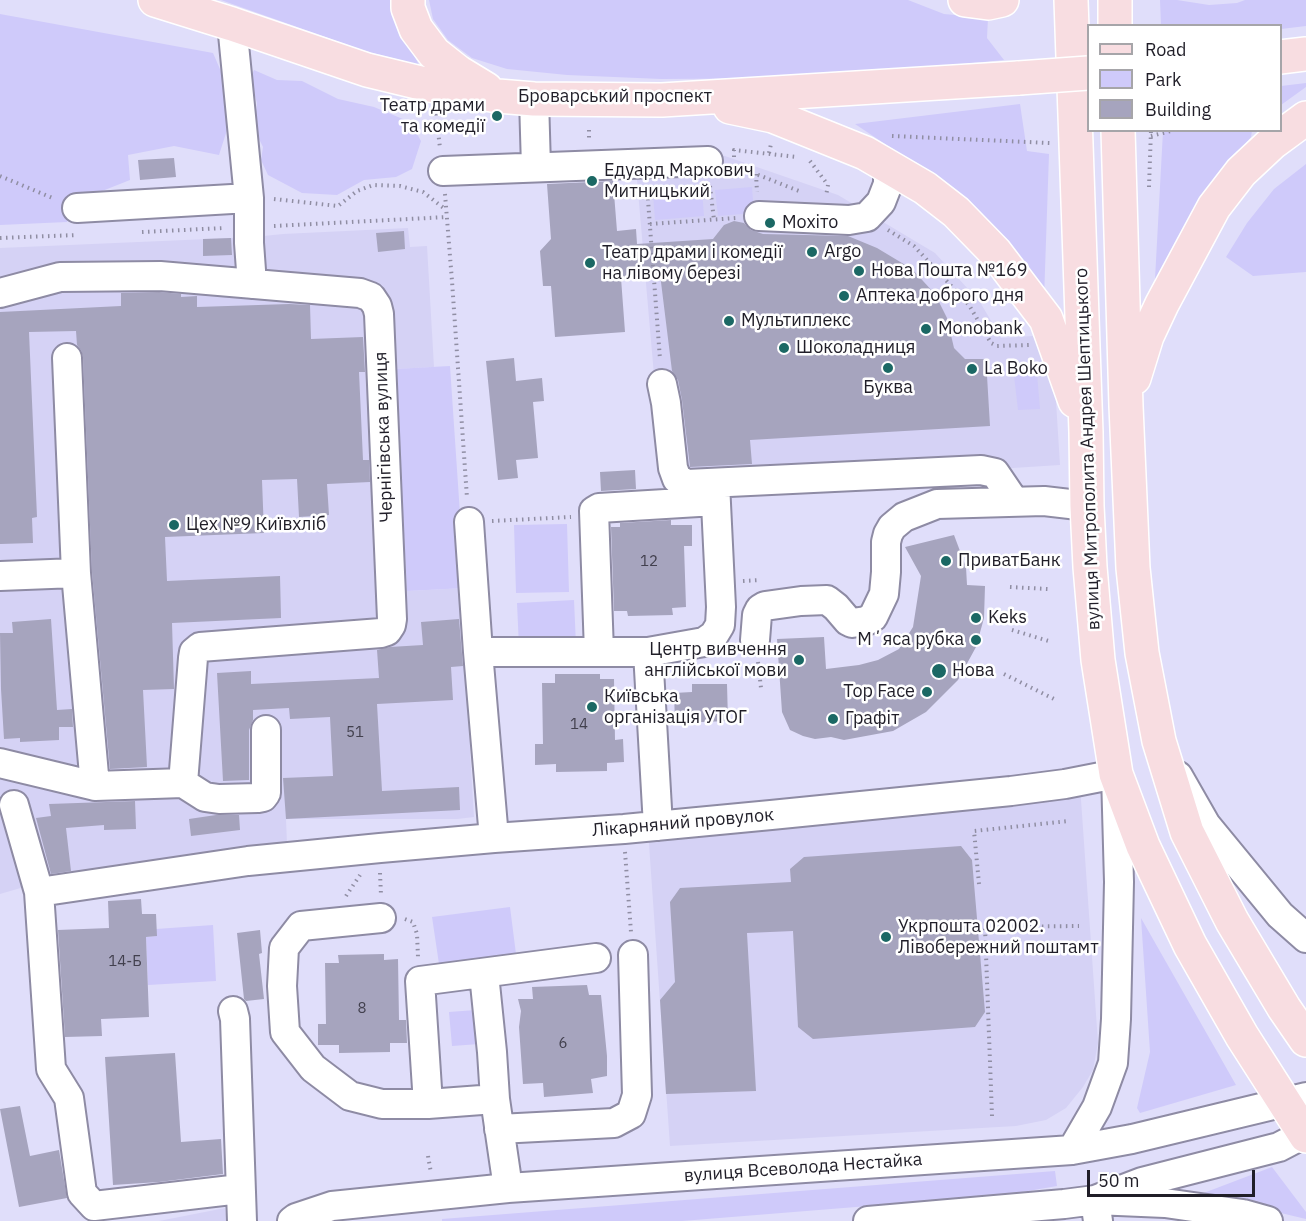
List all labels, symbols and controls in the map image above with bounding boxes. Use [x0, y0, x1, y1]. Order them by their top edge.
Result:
legend [1087, 24, 1282, 132]
text: Road [1145, 38, 1186, 61]
text: Park [1145, 68, 1181, 91]
street label: Броварський проспект [518, 86, 712, 108]
place label: Театр драми та комедії [380, 95, 485, 138]
text: Building [1145, 98, 1211, 121]
marker: Театр драми та комедії [490, 109, 504, 123]
place label: Едуард Маркович Митницький [604, 160, 754, 202]
marker: Едуард Маркович Митницький [585, 174, 599, 188]
place label: Мохіто [782, 212, 838, 234]
marker: Мохіто [763, 216, 777, 230]
place label: Argo [824, 241, 861, 263]
place label: Театр драми і комедії на лівому березі [602, 242, 783, 284]
marker: Argo [805, 245, 819, 259]
marker: Театр драми і комедії на лівому березі [583, 256, 597, 270]
place label: Нова Пошта №169 [871, 260, 1028, 282]
marker: Нова Пошта №169 [852, 264, 866, 278]
street label: вулиця Митрополита Андрея Шептицького [1071, 268, 1105, 630]
place label: Аптека доброго дня [856, 285, 1024, 307]
marker: Аптека доброго дня [837, 289, 851, 303]
place label: Мультиплекс [741, 310, 851, 332]
marker: Мультиплекс [722, 314, 736, 328]
place label: Monobank [938, 318, 1023, 340]
marker: Monobank [919, 322, 933, 336]
place label: Шоколадниця [796, 337, 915, 359]
marker: Шоколадниця [777, 341, 791, 355]
street label: Чернігівська вулиця [370, 351, 398, 523]
place label: La Boko [984, 358, 1048, 380]
marker: Буква [881, 361, 895, 375]
marker: La Boko [965, 362, 979, 376]
place label: Буква [863, 377, 913, 399]
place label: Цех №9 Київхліб [186, 514, 326, 536]
marker: Цех №9 Київхліб [167, 518, 181, 532]
place label: ПриватБанк [958, 550, 1061, 572]
house number: 12 [640, 553, 658, 571]
marker: ПриватБанк [939, 554, 953, 568]
place label: Keks [988, 607, 1027, 629]
marker: Keks [969, 611, 983, 625]
place label: Мʼяса рубка [857, 629, 964, 651]
marker: Мʼяса рубка [969, 633, 983, 647]
place label: Центр вивчення англійської мови [644, 639, 787, 682]
marker: Центр вивчення англійської мови [792, 653, 806, 667]
place label: Нова [952, 660, 994, 682]
marker: Нова [930, 662, 948, 680]
place label: Top Face [843, 681, 915, 703]
marker: Top Face [920, 685, 934, 699]
place label: Київська організація УТОГ [604, 686, 747, 728]
marker: Київська організація УТОГ [585, 700, 599, 714]
place label: Графіт [845, 708, 899, 730]
marker: Графіт [826, 712, 840, 726]
house number: 14 [570, 716, 588, 734]
house number: 51 [346, 724, 364, 742]
street label: Лікарняний провулок [591, 804, 775, 842]
place label: Укрпошта 02002. Лівобережний поштамт [898, 916, 1099, 958]
marker: Укрпошта 02002. Лівобережний поштамт [879, 930, 893, 944]
house number: 14-Б [108, 953, 142, 971]
house number: 8 [358, 1000, 366, 1018]
house number: 6 [559, 1035, 567, 1053]
street label: вулиця Всеволода Нестайка [683, 1149, 923, 1187]
scale bar [1090, 1158, 1258, 1196]
text: 50 m [1098, 1169, 1140, 1192]

